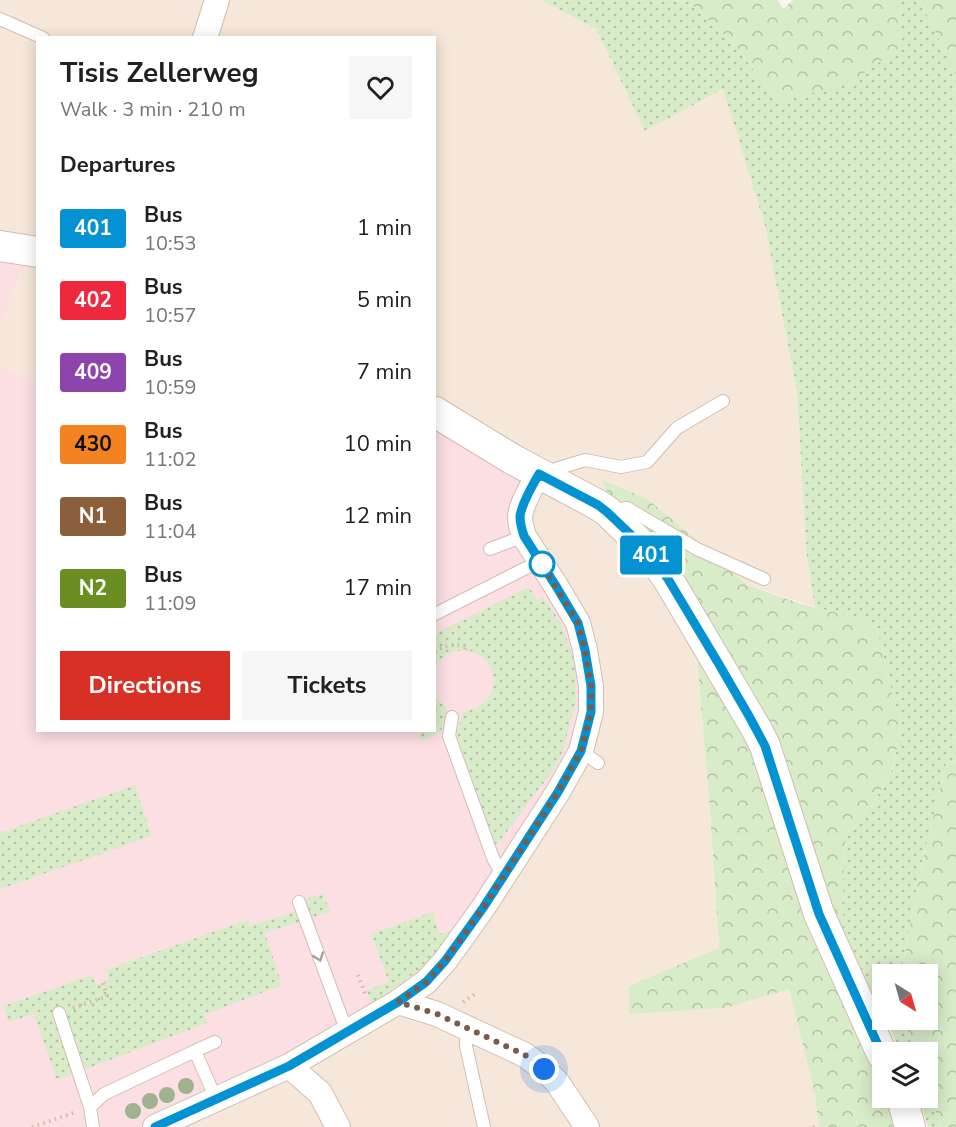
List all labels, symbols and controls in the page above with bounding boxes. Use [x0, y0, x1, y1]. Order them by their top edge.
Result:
text: Tisis Zellerweg [60, 54, 259, 92]
button: heart [349, 56, 412, 119]
text: Walk · 3 min · 210 m [60, 96, 246, 123]
text: Departures [60, 150, 175, 180]
text: Bus [144, 200, 183, 230]
text: 1 min [357, 213, 412, 243]
text: 401 [74, 214, 112, 242]
text: 10:53 [144, 230, 197, 257]
text: Bus [144, 272, 183, 302]
text: 5 min [357, 285, 412, 315]
text: 402 [74, 286, 112, 314]
text: 10:57 [144, 302, 197, 329]
text: Bus [144, 344, 183, 374]
text: 7 min [357, 357, 412, 387]
text: 409 [74, 358, 112, 386]
text: 10:59 [144, 374, 197, 401]
text: Bus [144, 416, 183, 446]
text: 10 min [344, 429, 412, 459]
text: 430 [74, 430, 112, 458]
text: 11:02 [144, 446, 197, 473]
text: Bus [144, 488, 183, 518]
text: 12 min [344, 501, 412, 531]
text: N1 [79, 502, 107, 530]
text: 11:04 [144, 518, 197, 545]
line badge: 401 [616, 536, 686, 574]
text: 401 [632, 541, 670, 569]
unlabelled marker [529, 551, 555, 577]
text: Bus [144, 560, 183, 590]
text: 17 min [344, 573, 412, 603]
text: N2 [79, 574, 107, 602]
text: 11:09 [144, 590, 197, 617]
button: Directions [60, 651, 230, 720]
button: Tickets [242, 651, 412, 720]
one-way arrow [311, 951, 324, 962]
north arrow [872, 964, 938, 1030]
map controls [872, 964, 938, 1108]
button: layers [872, 1042, 938, 1108]
your location [529, 1054, 559, 1084]

